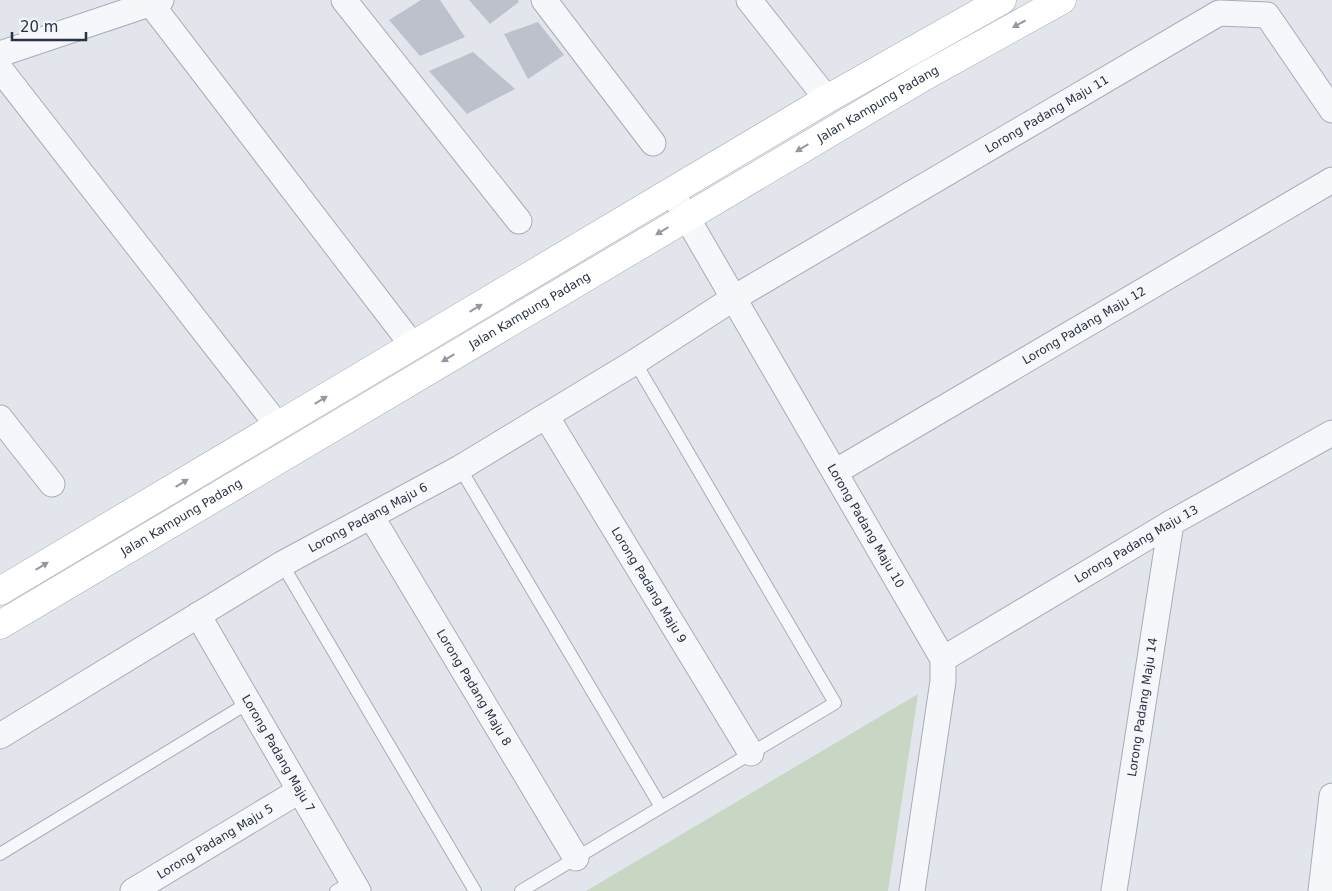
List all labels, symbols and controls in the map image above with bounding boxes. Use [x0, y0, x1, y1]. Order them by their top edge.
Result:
scale bar [12, 10, 86, 42]
text: 20 m [20, 18, 58, 36]
one-way arrow [1013, 19, 1026, 28]
street label: Jalan Kampung Padang [814, 63, 941, 146]
street label: Lorong Padang Maju 11 [983, 72, 1111, 156]
one-way arrow [795, 144, 810, 152]
one-way arrow [656, 226, 669, 235]
street label: Jalan Kampung Padang [466, 269, 593, 352]
street label: Lorong Padang Maju 12 [1020, 284, 1148, 367]
one-way arrow [470, 303, 483, 312]
one-way arrow [441, 354, 454, 363]
one-way arrow [315, 395, 328, 404]
street label: Lorong Padang Maju 10 [824, 461, 907, 590]
street label: Jalan Kampung Padang [118, 476, 245, 559]
one-way arrow [175, 478, 188, 487]
street label: Lorong Padang Maju 6 [306, 480, 430, 555]
street label: Lorong Padang Maju 13 [1072, 502, 1201, 586]
street label: Lorong Padang Maju 9 [608, 525, 689, 646]
one-way arrow [35, 561, 48, 570]
street label: Lorong Padang Maju 8 [434, 627, 514, 748]
street label: Lorong Padang Maju 14 [1125, 637, 1160, 778]
street label: Lorong Padang Maju 7 [239, 692, 318, 815]
street label: Lorong Padang Maju 5 [155, 801, 276, 882]

